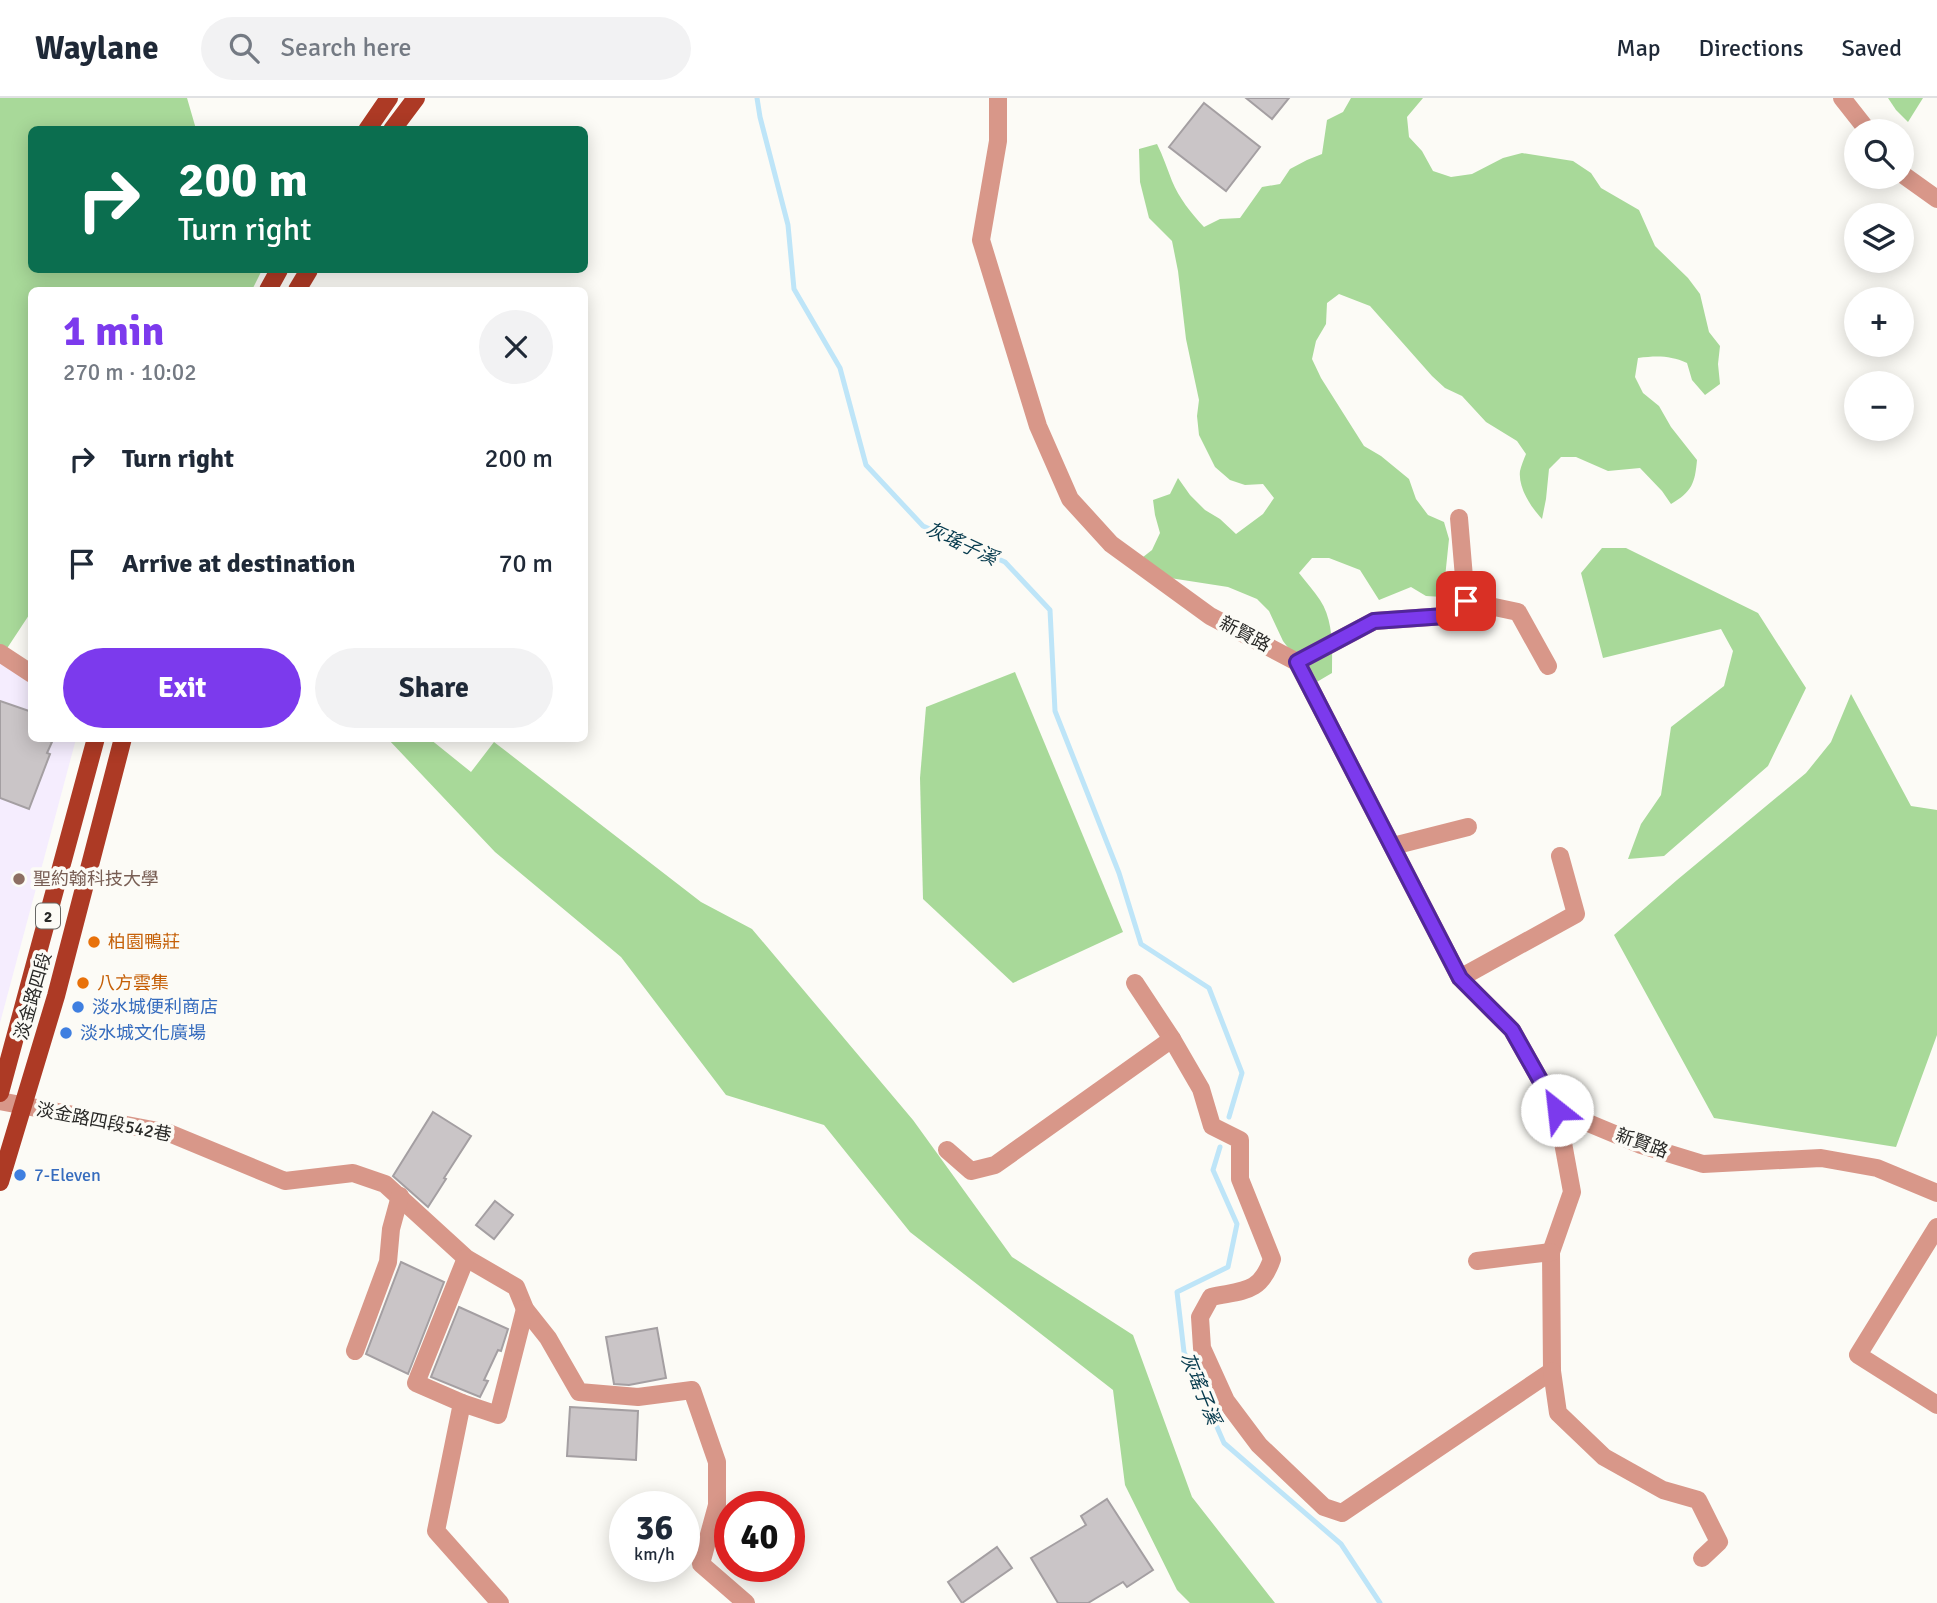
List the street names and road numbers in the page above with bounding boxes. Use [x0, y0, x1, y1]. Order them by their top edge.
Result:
street label: 新賢路 [1216, 612, 1274, 656]
road number: 2 [36, 904, 60, 929]
street label: 淡金路四段 [10, 950, 56, 1042]
street label: 淡金路四段542巷 [35, 1098, 173, 1146]
street label: 新賢路 [1613, 1123, 1671, 1163]

